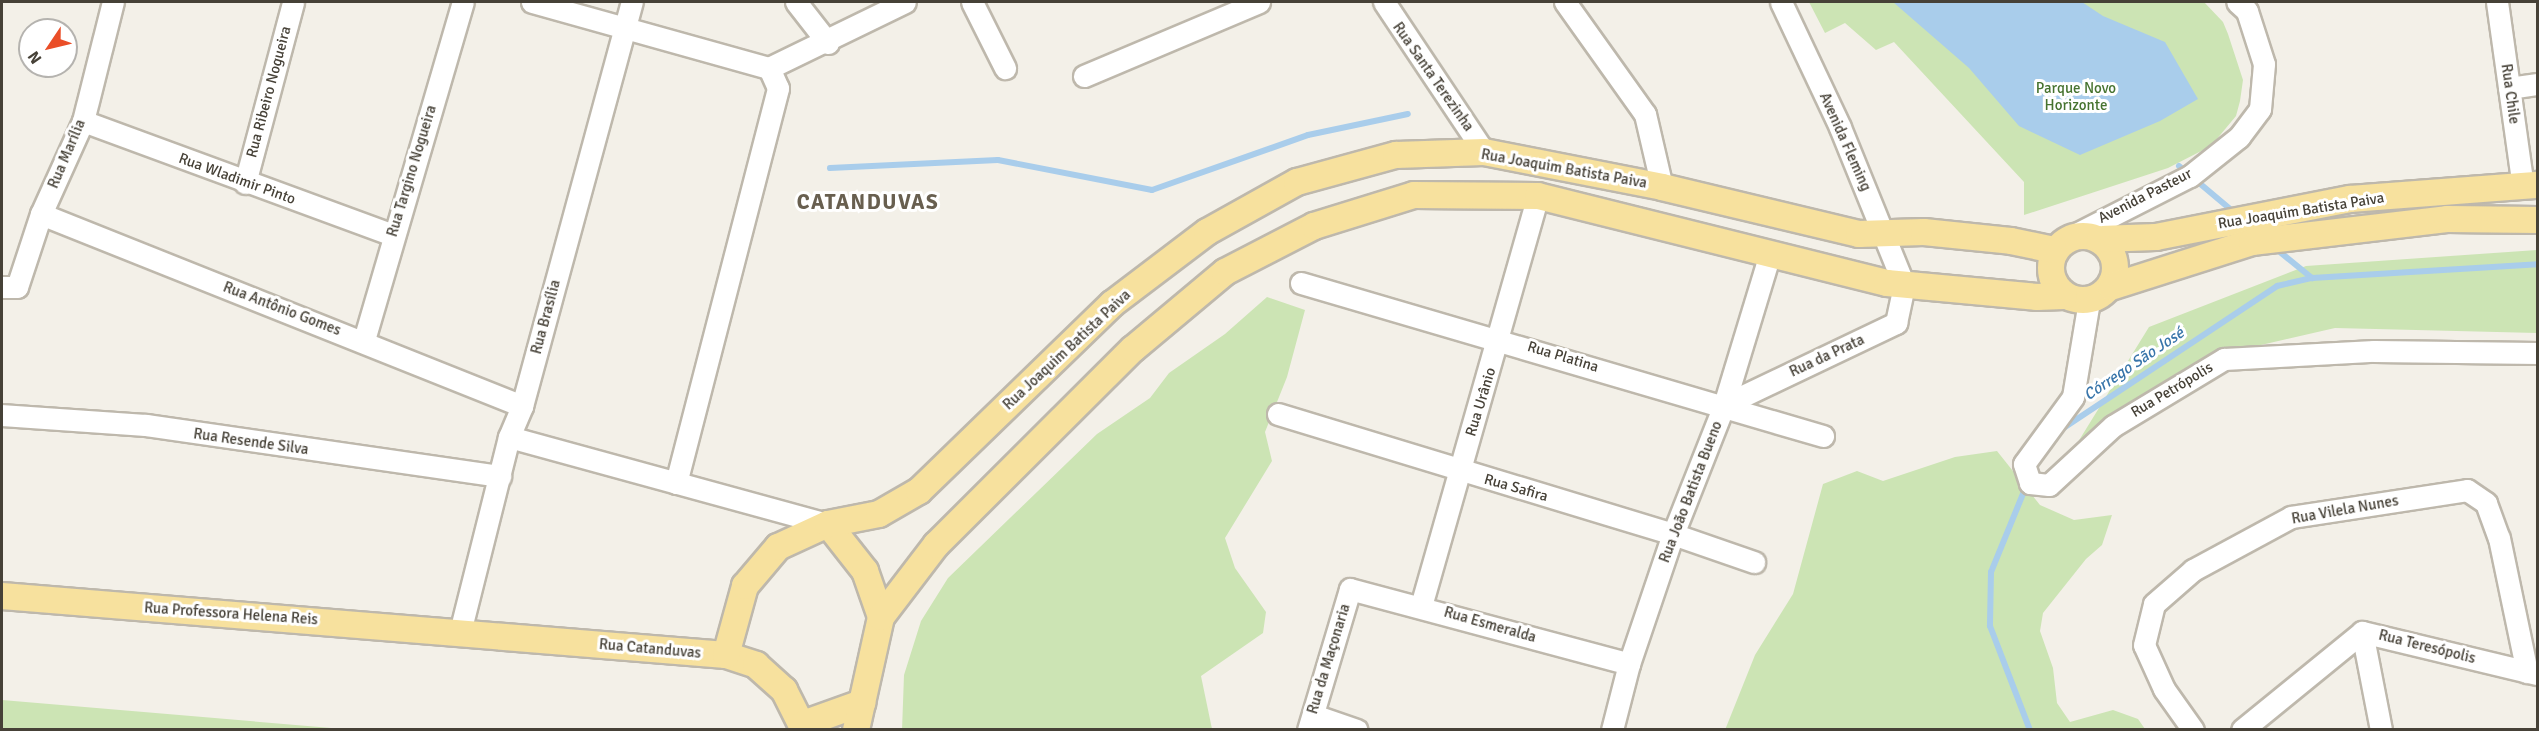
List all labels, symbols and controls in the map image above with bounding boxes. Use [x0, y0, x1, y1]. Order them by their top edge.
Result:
north arrow [18, 18, 78, 78]
street label: Rua Santa Terezinha [1389, 19, 1477, 135]
street label: Rua Ribeiro Nogueira [243, 24, 295, 160]
text: N [24, 47, 46, 67]
street label: Rua Chile [2497, 63, 2523, 125]
park label: Parque Novo Horizonte [2036, 79, 2116, 114]
street label: Avenida Fleming [1815, 90, 1875, 194]
street label: Rua Targino Nogueira [383, 103, 441, 239]
street label: Rua Marília [44, 117, 90, 191]
street label: Rua Joaquim Batista Paiva [1480, 146, 1648, 192]
street label: Rua Wladimir Pinto [176, 150, 298, 208]
street label: Avenida Pasteur [2095, 165, 2195, 227]
district label: CATANDUVAS [797, 189, 939, 215]
street label: Rua Joaquim Batista Paiva [2217, 189, 2385, 233]
street label: Rua Antônio Gomes [220, 278, 344, 340]
street label: Rua Brasília [527, 278, 565, 356]
street label: Rua Joaquim Batista Paiva [999, 286, 1135, 414]
water label: Córrego São José [2080, 323, 2188, 405]
street label: Rua da Prata [1787, 331, 1867, 381]
street label: Rua Platina [1525, 338, 1601, 376]
street label: Rua Petrópolis [2128, 358, 2216, 422]
street label: Rua Urânio [1462, 365, 1500, 439]
street label: Rua João Batista Bueno [1656, 419, 1726, 565]
street label: Rua Resende Silva [192, 425, 310, 459]
street label: Rua Safira [1482, 470, 1550, 506]
street label: Rua Vilela Nunes [2290, 492, 2400, 528]
street label: Rua Professora Helena Reis [144, 599, 318, 629]
street label: Rua da Maçonaria [1304, 602, 1354, 716]
street label: Rua Esmeralda [1442, 603, 1538, 647]
street label: Rua Teresópolis [2377, 626, 2477, 668]
street label: Rua Catanduvas [598, 636, 702, 662]

